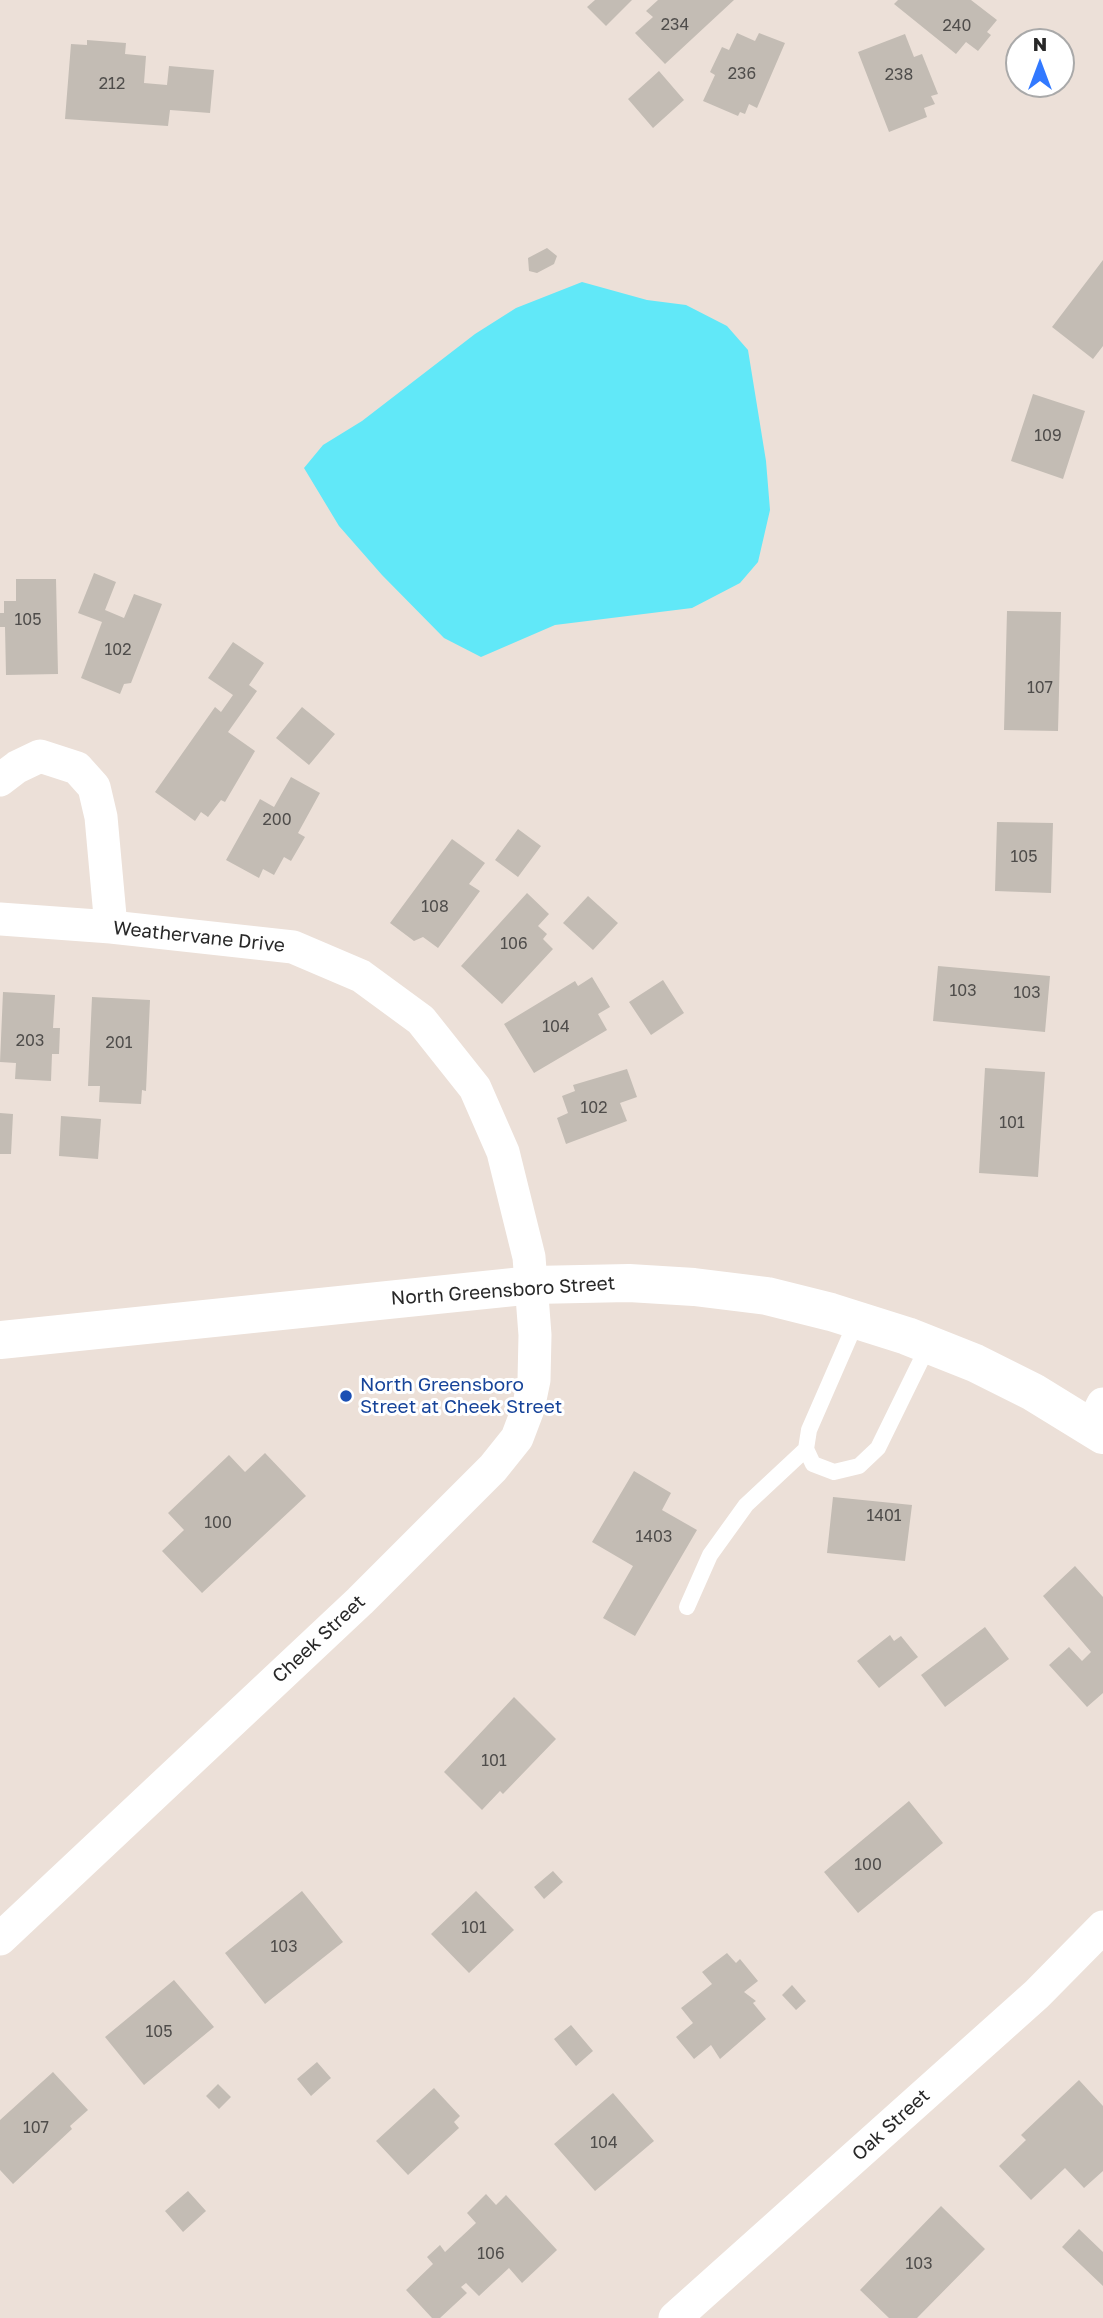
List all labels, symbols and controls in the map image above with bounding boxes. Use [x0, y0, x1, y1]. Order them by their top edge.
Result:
house number: 234 [661, 15, 689, 35]
house number: 240 [943, 16, 971, 36]
north arrow [1005, 28, 1075, 98]
text: N [1033, 32, 1047, 55]
house number: 236 [728, 64, 756, 84]
house number: 238 [885, 65, 913, 85]
house number: 212 [99, 74, 125, 94]
house number: 109 [1034, 426, 1062, 446]
house number: 105 [15, 610, 41, 630]
house number: 102 [105, 640, 131, 660]
house number: 107 [1027, 678, 1053, 698]
house number: 200 [262, 810, 292, 830]
house number: 105 [1011, 847, 1037, 867]
house number: 108 [421, 897, 449, 917]
street label: Weathervane Drive [112, 917, 286, 957]
house number: 106 [500, 934, 528, 954]
house number: 103 [949, 981, 977, 1001]
house number: 103 [1013, 983, 1041, 1003]
house number: 104 [542, 1017, 570, 1037]
house number: 203 [16, 1031, 44, 1051]
house number: 201 [106, 1033, 132, 1053]
house number: 102 [581, 1098, 607, 1118]
house number: 101 [999, 1113, 1025, 1133]
street label: North Greensboro Street [390, 1272, 616, 1310]
place label: North Greensboro Street at Cheek Street [360, 1374, 562, 1418]
marker: North Greensboro Street at Cheek Street [338, 1388, 354, 1404]
house number: 1401 [866, 1506, 902, 1526]
house number: 100 [204, 1513, 232, 1533]
house number: 1403 [636, 1527, 672, 1547]
street label: Cheek Street [268, 1590, 370, 1688]
house number: 101 [481, 1751, 507, 1771]
house number: 100 [854, 1855, 882, 1875]
house number: 101 [461, 1918, 487, 1938]
house number: 103 [270, 1937, 298, 1957]
house number: 105 [146, 2022, 172, 2042]
street label: Oak Street [848, 2084, 934, 2166]
house number: 107 [23, 2118, 49, 2138]
house number: 104 [590, 2133, 618, 2153]
house number: 106 [477, 2244, 505, 2264]
house number: 103 [905, 2254, 933, 2274]

